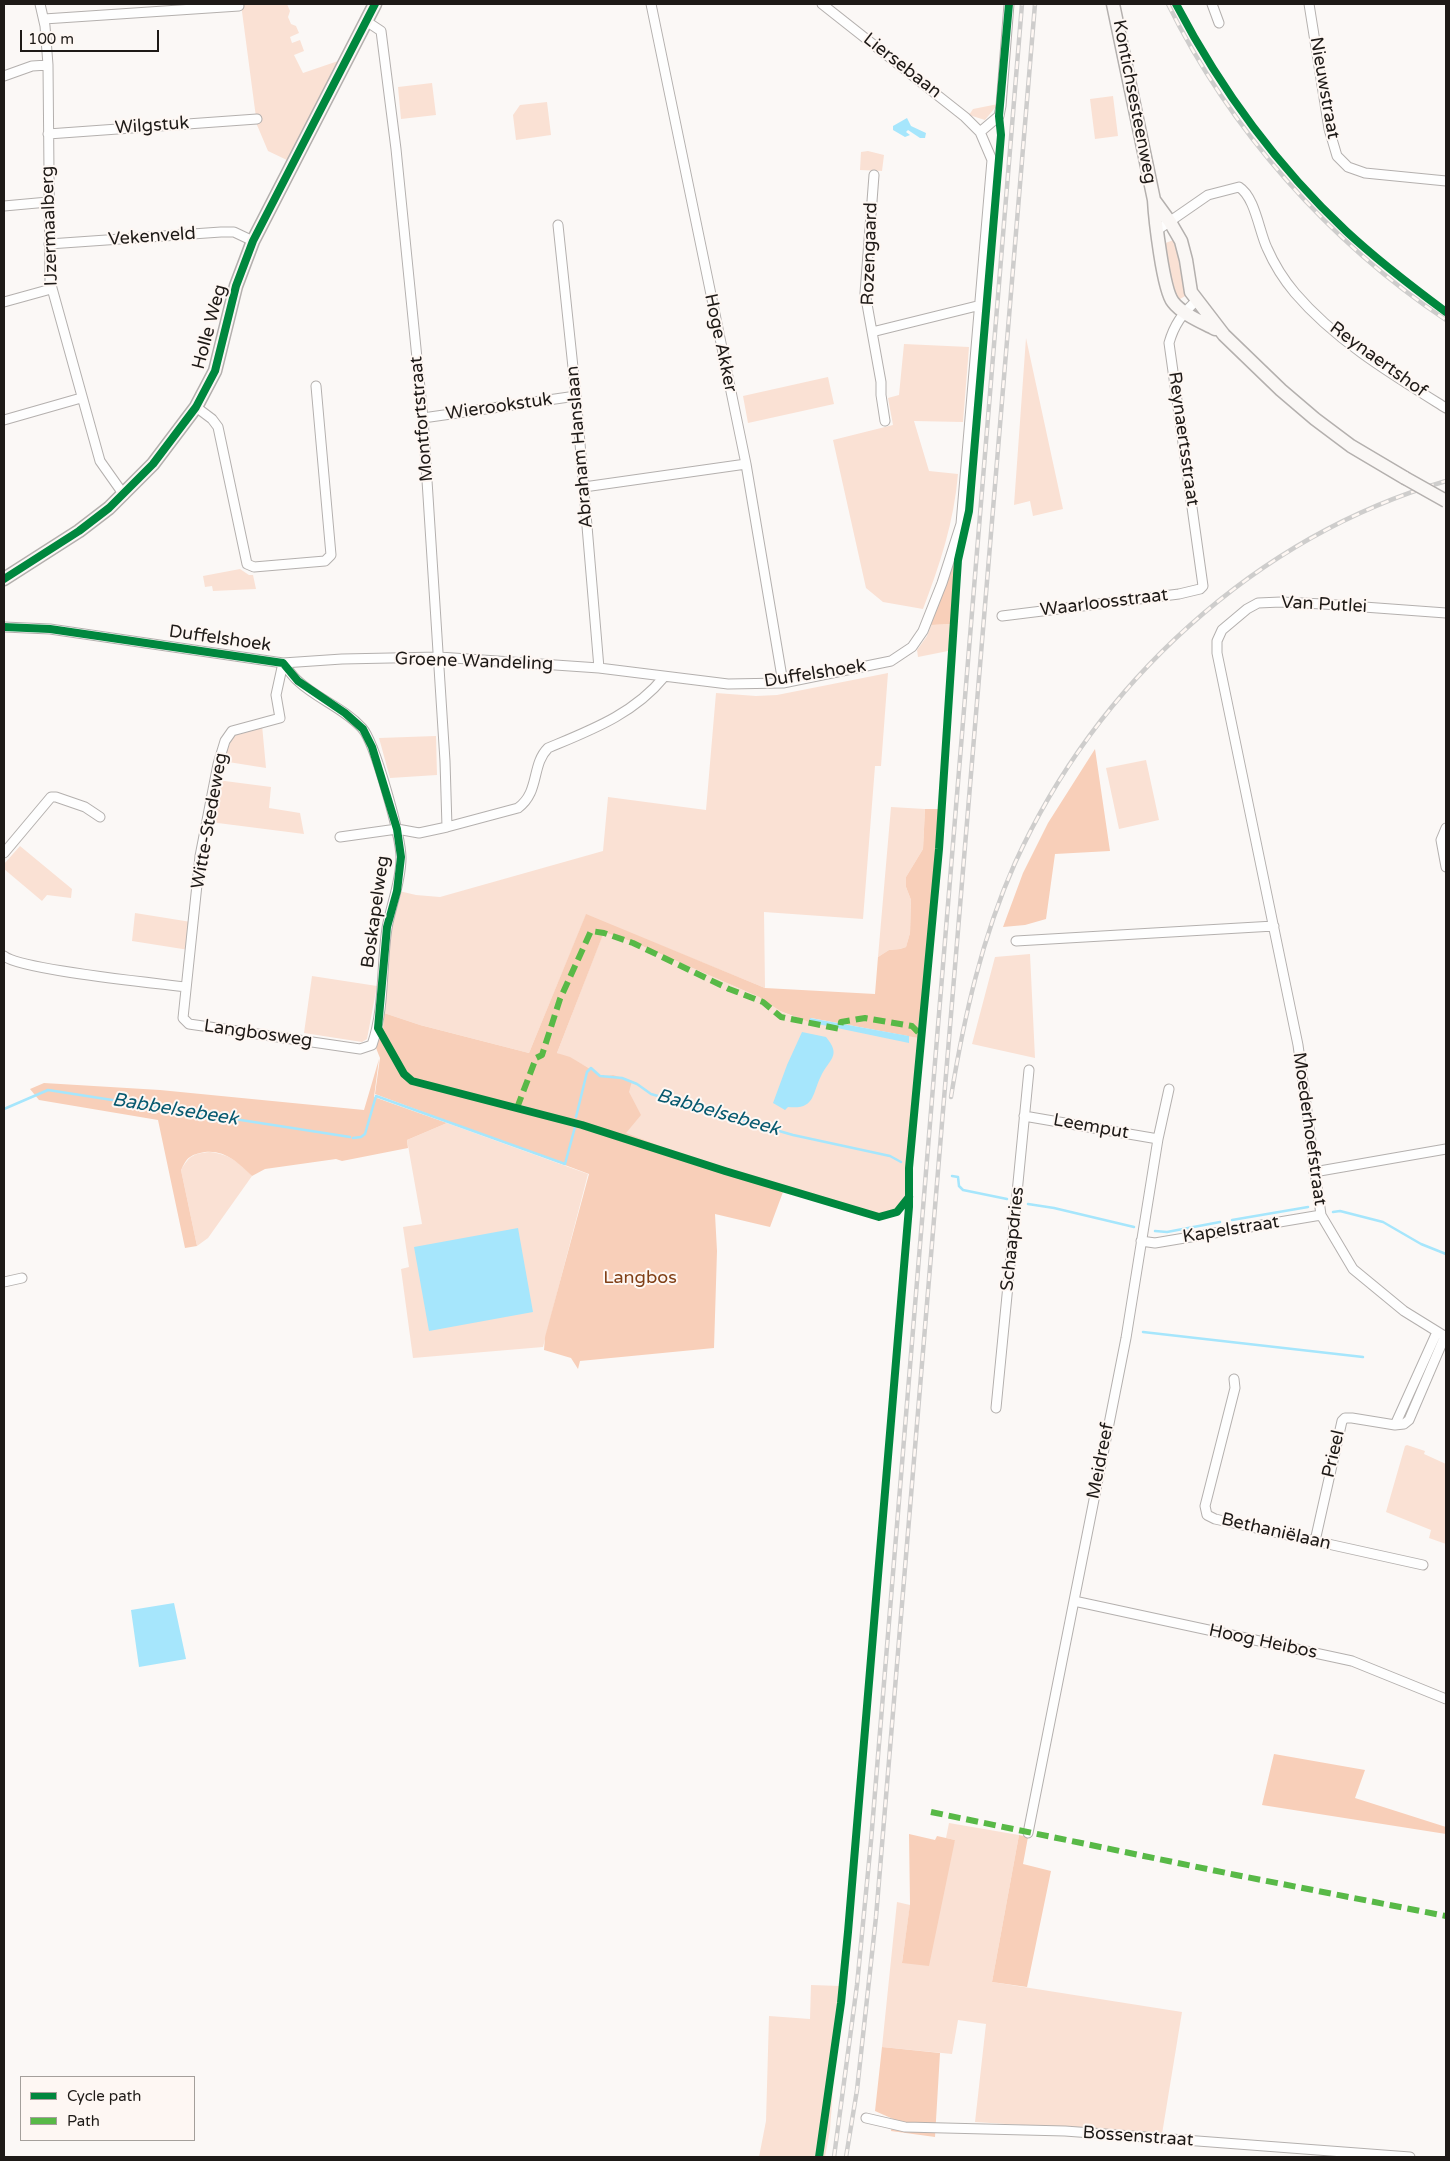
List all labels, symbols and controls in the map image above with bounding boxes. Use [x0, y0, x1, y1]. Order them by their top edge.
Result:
street label: Kontichsesteenweg [1107, 18, 1161, 186]
scale bar [22, 20, 161, 52]
street label: Liersebaan [859, 29, 945, 103]
text: 100 m [28, 30, 74, 48]
street label: Nieuwstraat [1304, 35, 1344, 141]
street label: Wilgstuk [114, 113, 190, 139]
street label: IJzermaalberg [37, 165, 63, 287]
street label: Rozengaard [857, 202, 883, 306]
street label: Vekenveld [107, 223, 197, 251]
street label: Holle Weg [188, 282, 232, 372]
street label: Hoge Akker [699, 292, 741, 394]
street label: Reynaertshof [1325, 317, 1431, 403]
street label: Montfortstraat [406, 355, 438, 483]
street label: Abraham Hanslaan [562, 365, 598, 529]
street label: Reynaertsstraat [1163, 370, 1203, 508]
street label: Wierookstuk [444, 389, 554, 425]
street label: Waarloosstraat [1039, 584, 1169, 622]
street label: Van Putlei [1280, 592, 1368, 618]
street label: Duffelshoek [168, 621, 272, 657]
street label: Groene Wandeling [394, 648, 554, 676]
street label: Duffelshoek [762, 655, 868, 693]
street label: Witte-Stedeweg [187, 751, 233, 891]
street label: Boskapelweg [357, 854, 395, 970]
street label: Langbosweg [202, 1016, 314, 1052]
street label: Moederhoefstraat [1288, 1051, 1330, 1207]
water label: Babbelsebeek [654, 1085, 782, 1141]
water label: Babbelsebeek [110, 1089, 240, 1131]
street label: Leemput [1051, 1110, 1131, 1144]
street label: Schaapdries [997, 1186, 1029, 1292]
street label: Kapelstraat [1181, 1212, 1281, 1248]
park label: Langbos [603, 1267, 677, 1289]
street label: Meidreef [1083, 1421, 1119, 1501]
street label: Prieel [1318, 1428, 1350, 1480]
street label: Bethaniëlaan [1219, 1509, 1333, 1555]
street label: Hoog Heibos [1207, 1620, 1319, 1664]
legend [20, 2076, 195, 2141]
text: Cycle path [67, 2087, 141, 2105]
text: Path [67, 2112, 100, 2130]
street label: Bossenstraat [1082, 2122, 1194, 2152]

